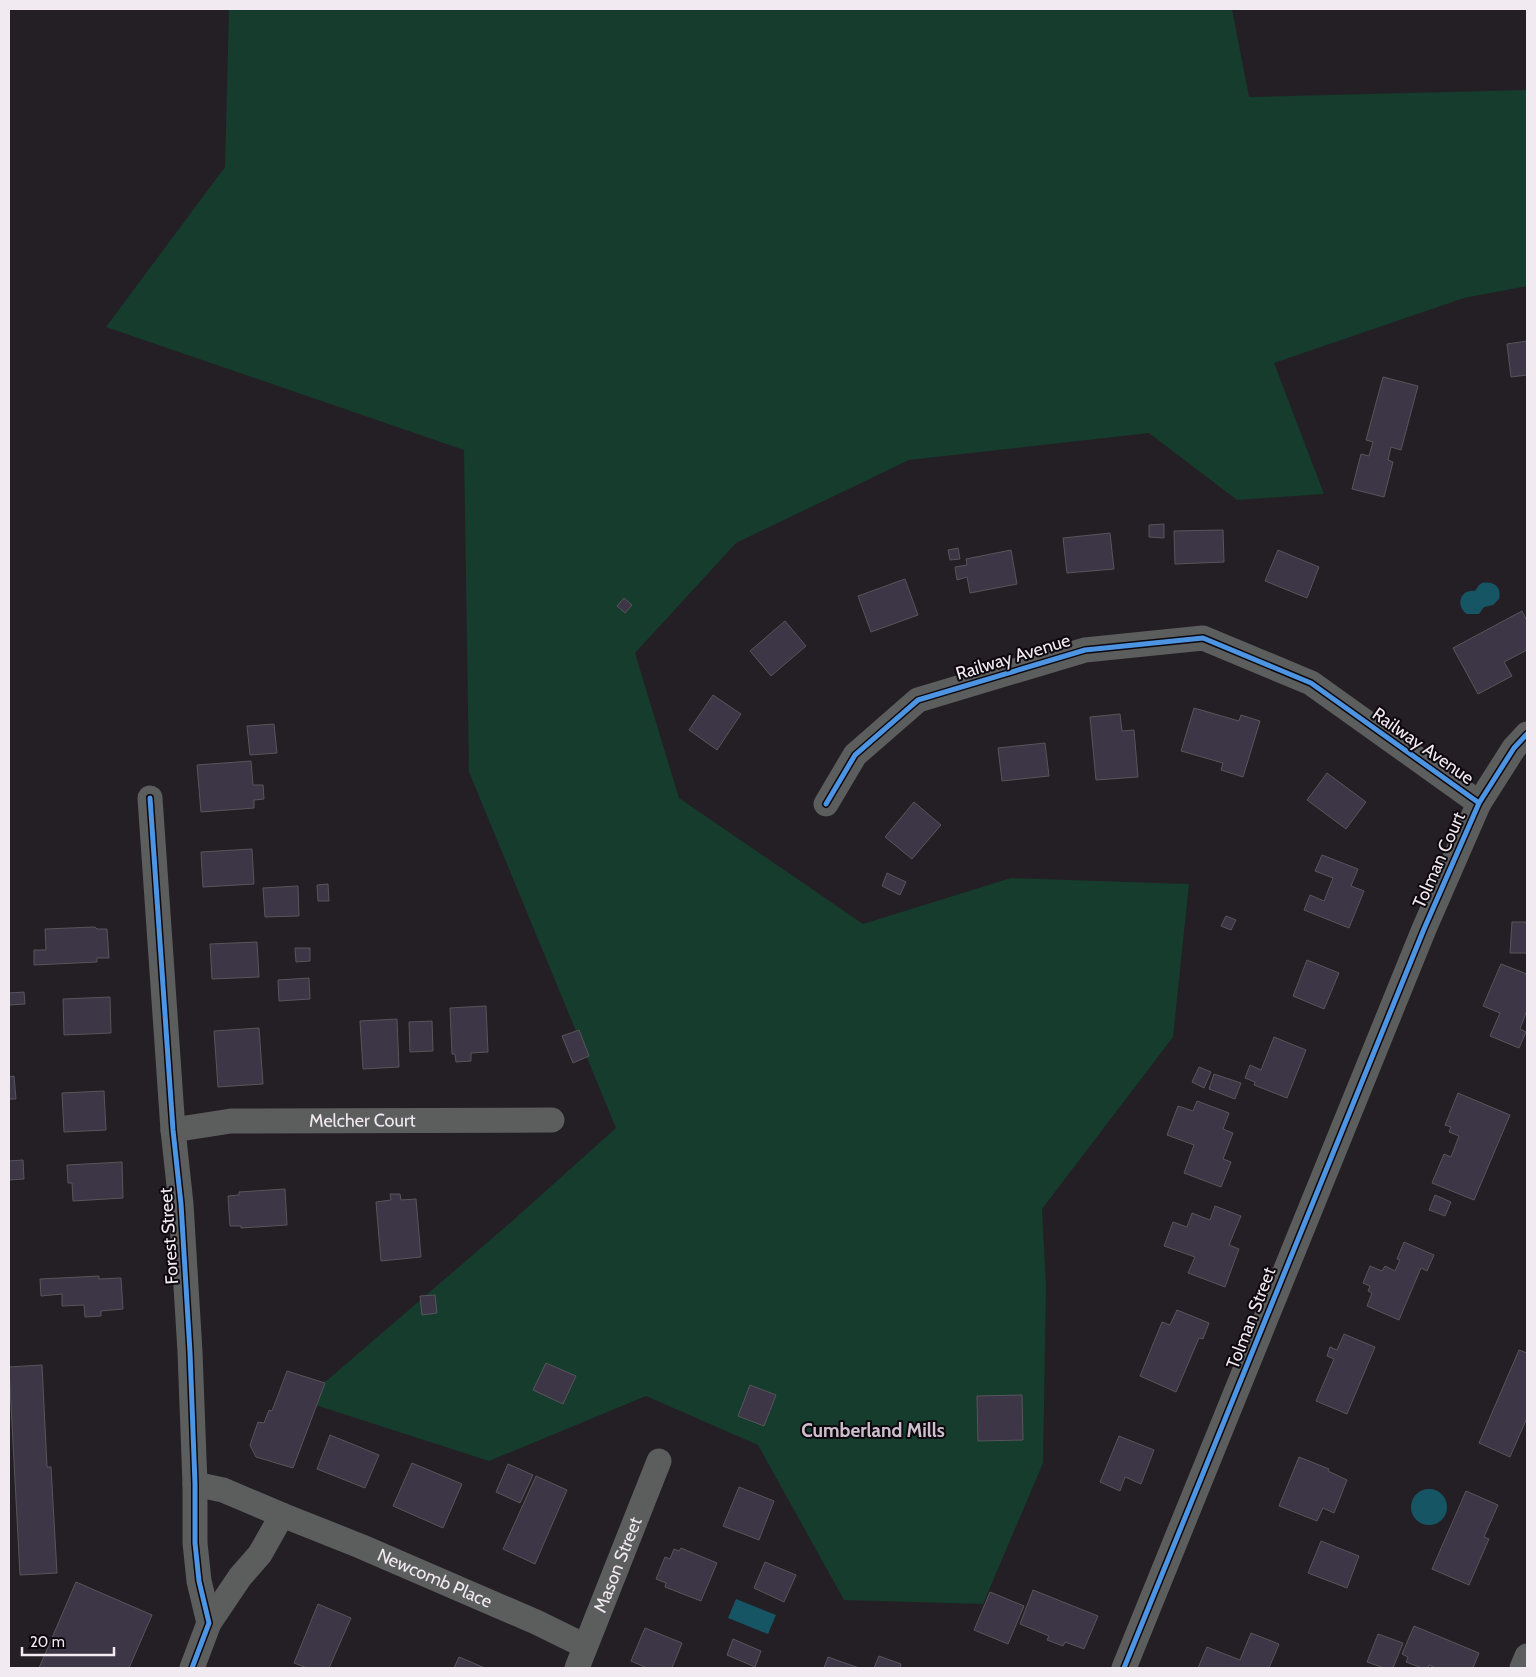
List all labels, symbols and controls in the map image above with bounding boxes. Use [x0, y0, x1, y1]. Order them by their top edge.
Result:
street label: Railway Avenue [953, 629, 1073, 685]
street label: Railway Avenue [1368, 703, 1478, 789]
street label: Tolman Court [1408, 809, 1470, 911]
street label: Melcher Court [309, 1109, 416, 1132]
street label: Forest Street [155, 1187, 183, 1285]
street label: Tolman Street [1222, 1264, 1280, 1372]
district label: Cumberland Mills [801, 1419, 945, 1442]
street label: Mason Street [589, 1514, 647, 1616]
street label: Newcomb Place [374, 1544, 495, 1613]
scale bar [22, 1624, 115, 1656]
text: 20 m [30, 1633, 65, 1651]

